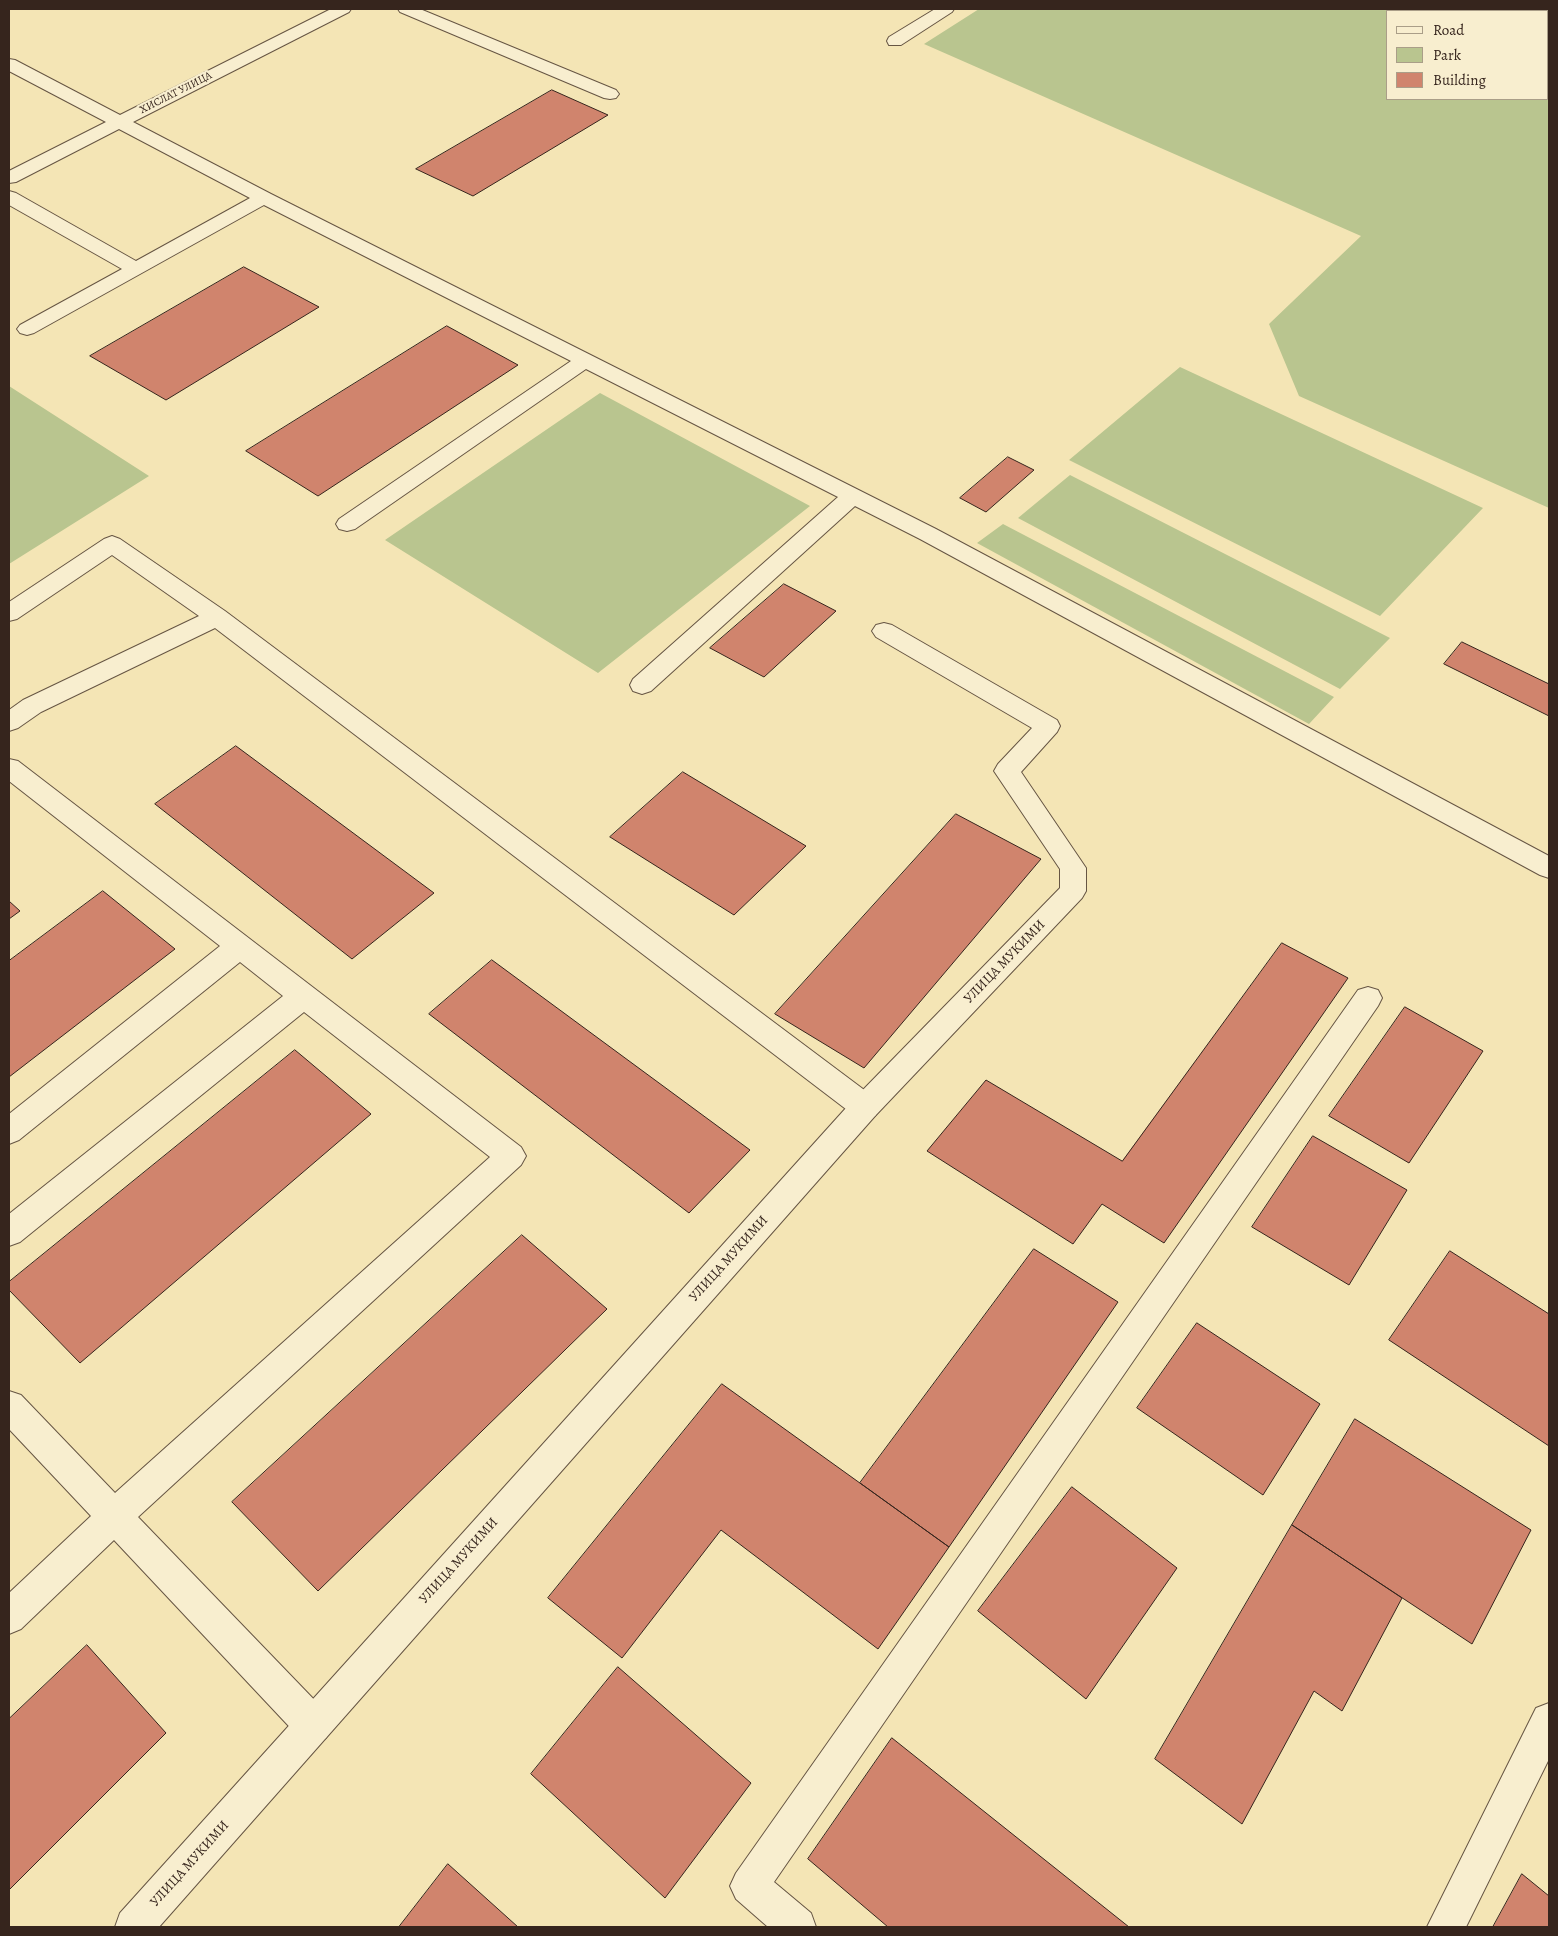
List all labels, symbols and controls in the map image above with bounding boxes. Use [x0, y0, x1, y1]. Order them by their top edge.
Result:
legend [1386, 10, 1548, 100]
text: Road [1433, 20, 1464, 40]
text: Park [1433, 45, 1461, 65]
street label: ХИСЛАТ УЛИЦА [138, 69, 214, 117]
text: Building [1433, 70, 1486, 90]
street label: УЛИЦА МУКИМИ [961, 917, 1049, 1007]
street label: УЛИЦА МУКИМИ [686, 1213, 772, 1305]
street label: УЛИЦА МУКИМИ [416, 1515, 502, 1607]
street label: УЛИЦА МУКИМИ [147, 1818, 233, 1910]

